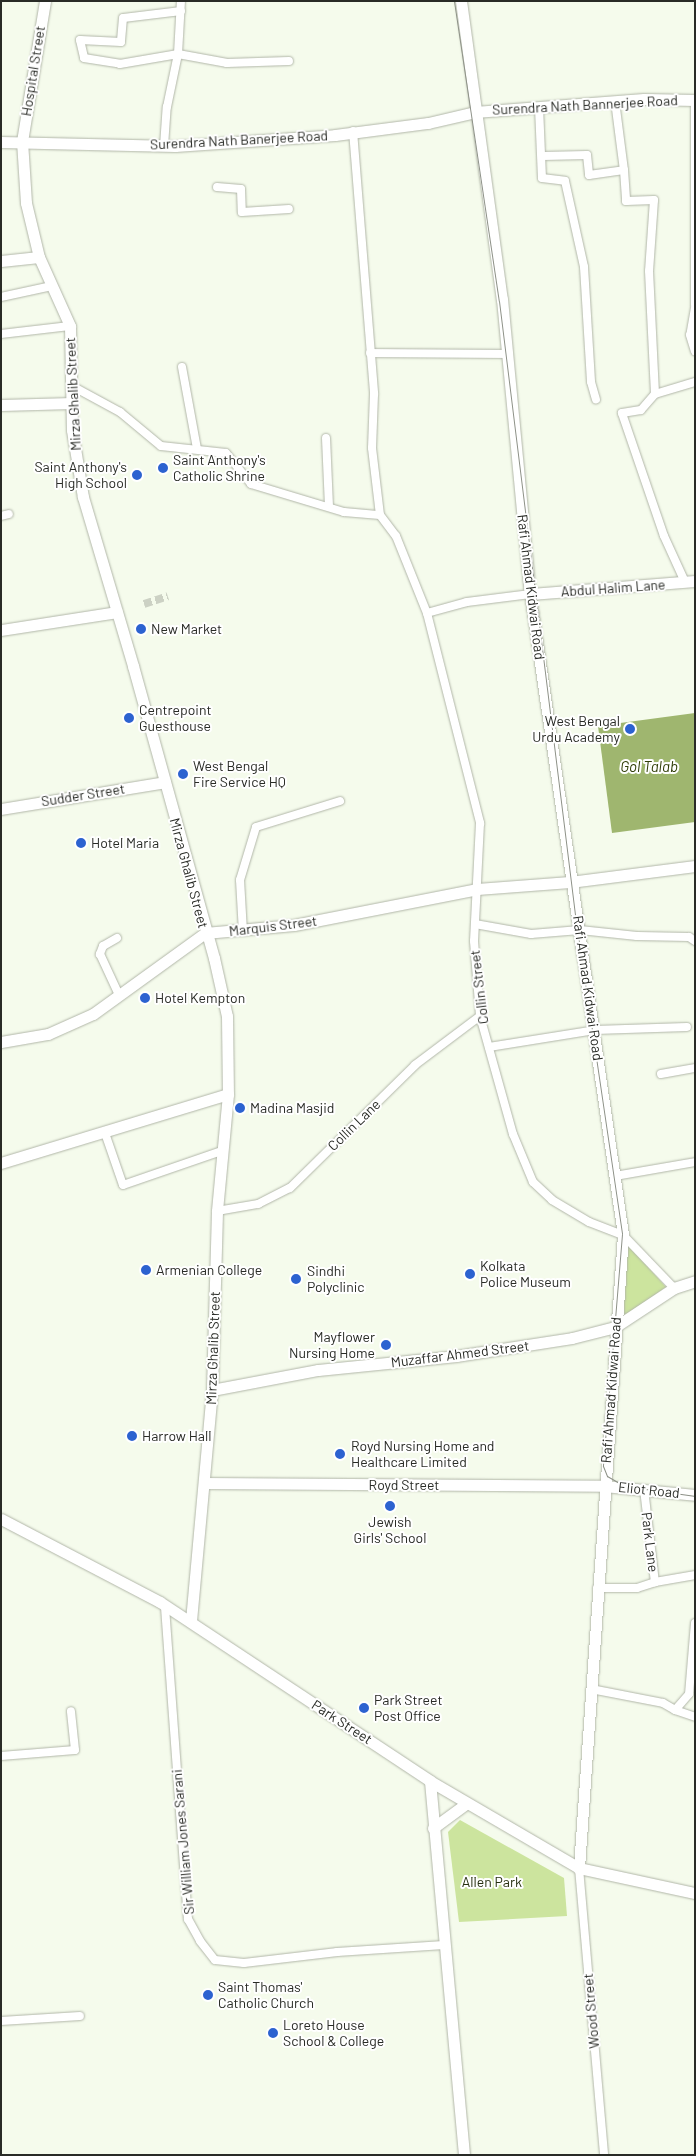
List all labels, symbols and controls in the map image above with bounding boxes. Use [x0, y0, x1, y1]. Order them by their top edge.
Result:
street label: Hospital Street [18, 25, 48, 117]
street label: Surendra Nath Bannerjee Road [492, 92, 678, 118]
street label: Surendra Nath Banerjee Road [150, 127, 328, 153]
street label: Mirza Ghalib Street [62, 337, 84, 451]
place label: Saint Anthony's Catholic Shrine [173, 452, 266, 484]
place label: Saint Anthony's High School [34, 459, 127, 492]
marker: Saint Anthony's Catholic Shrine [157, 462, 169, 474]
marker: Saint Anthony's High School [131, 469, 143, 481]
street label: Rafi Ahmad Kidwai Road [514, 513, 548, 661]
street label: Abdul Halim Lane [560, 576, 666, 600]
place label: New Market [151, 621, 222, 637]
marker: New Market [135, 623, 147, 635]
place label: Centrepoint Guesthouse [139, 702, 212, 734]
marker: Centrepoint Guesthouse [123, 712, 135, 724]
place label: West Bengal Urdu Academy [532, 713, 620, 746]
marker: West Bengal Urdu Academy [624, 723, 636, 735]
place label: West Bengal Fire Service HQ [193, 758, 286, 790]
water label: Gol Talab [620, 758, 678, 776]
marker: West Bengal Fire Service HQ [177, 768, 189, 780]
street label: Sudder Street [40, 780, 126, 810]
street label: Mirza Ghalib Street [166, 816, 212, 930]
place label: Hotel Maria [91, 835, 159, 851]
marker: Hotel Maria [75, 837, 87, 849]
street label: Marquis Street [228, 912, 318, 940]
street label: Rafi Ahmad Kidwai Road [569, 914, 607, 1062]
street label: Collin Street [466, 949, 492, 1025]
place label: Hotel Kempton [155, 990, 245, 1006]
marker: Hotel Kempton [139, 992, 151, 1004]
street label: Collin Lane [324, 1096, 384, 1154]
place label: Madina Masjid [250, 1100, 334, 1116]
marker: Madina Masjid [234, 1102, 246, 1114]
place label: Kolkata Police Museum [480, 1258, 571, 1290]
place label: Armenian College [156, 1262, 262, 1278]
place label: Sindhi Polyclinic [307, 1263, 365, 1295]
marker: Armenian College [140, 1264, 152, 1276]
marker: Kolkata Police Museum [464, 1268, 476, 1280]
marker: Sindhi Polyclinic [289, 1272, 303, 1286]
street label: Mirza Ghalib Street [203, 1291, 223, 1405]
street label: Rafi Ahmad Kidwai Road [598, 1316, 624, 1464]
place label: Mayflower Nursing Home [289, 1329, 375, 1361]
street label: Muzaffar Ahmed Street [390, 1337, 530, 1371]
marker: Mayflower Nursing Home [379, 1338, 393, 1352]
place label: Harrow Hall [142, 1428, 211, 1444]
marker: Harrow Hall [126, 1430, 138, 1442]
place label: Royd Nursing Home and Healthcare Limited [351, 1438, 494, 1470]
marker: Royd Nursing Home and Healthcare Limited [333, 1447, 347, 1461]
street label: Royd Street [369, 1477, 439, 1493]
street label: Eliot Road [617, 1478, 681, 1502]
marker: Jewish Girls' School [384, 1500, 396, 1512]
street label: Park Lane [638, 1511, 662, 1573]
place label: Jewish Girls' School [354, 1514, 426, 1546]
place label: Park Street Post Office [374, 1692, 443, 1724]
street label: Park Street [309, 1696, 375, 1748]
marker: Park Street Post Office [358, 1702, 370, 1714]
street label: Sir William Jones Sarani [168, 1769, 198, 1915]
park label: Allen Park [462, 1874, 522, 1890]
street label: Wood Street [579, 1973, 603, 2049]
place label: Saint Thomas' Catholic Church [218, 1979, 314, 2011]
marker: Saint Thomas' Catholic Church [202, 1989, 214, 2001]
place label: Loreto House School & College [283, 2017, 384, 2050]
marker: Loreto House School & College [267, 2027, 279, 2039]

